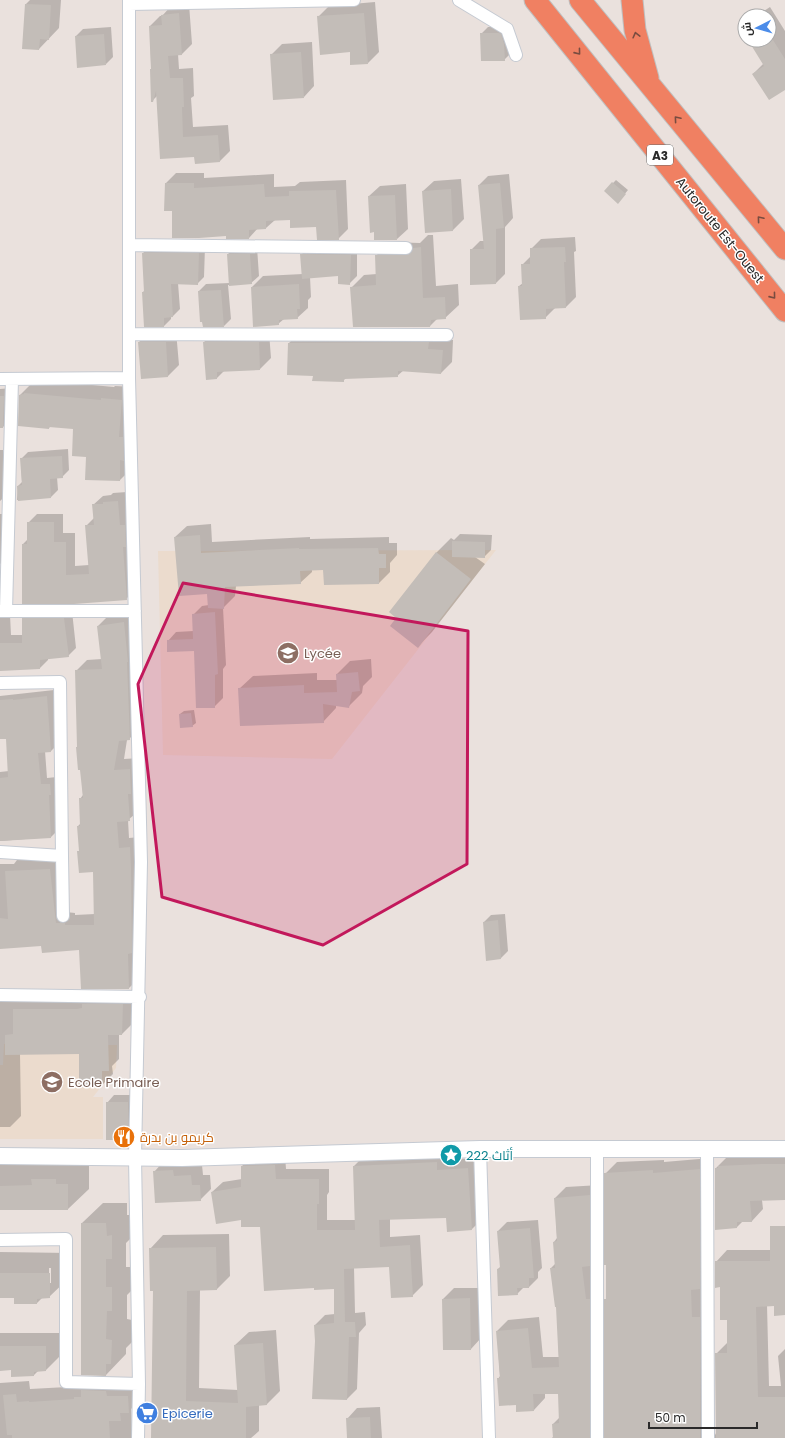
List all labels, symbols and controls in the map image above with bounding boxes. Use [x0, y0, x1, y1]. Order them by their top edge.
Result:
north arrow [737, 8, 777, 48]
text: ش [738, 21, 756, 37]
one-way arrow [632, 32, 641, 39]
one-way arrow [573, 47, 580, 55]
one-way arrow [675, 116, 682, 123]
road number: A3 [647, 145, 673, 165]
street label: Autoroute Est-Ouest [671, 173, 769, 287]
one-way arrow [758, 217, 765, 224]
one-way arrow [768, 291, 775, 298]
school or university icon: Lycée [275, 640, 301, 666]
place label: Lycée [304, 644, 341, 663]
school or university icon: Ecole Primaire [39, 1069, 65, 1095]
place label: Ecole Primaire [68, 1073, 159, 1092]
restaurant icon: كريمو بن بدرة [111, 1124, 137, 1150]
place label: كريمو بن بدرة [140, 1128, 214, 1147]
place icon: أثاث 222 [438, 1142, 464, 1168]
place label: أثاث 222 [466, 1146, 513, 1165]
supermarket icon: Epicerie [134, 1400, 160, 1426]
place label: Epicerie [162, 1404, 213, 1423]
scale bar [649, 1404, 757, 1430]
text: 50 m [655, 1409, 686, 1426]

